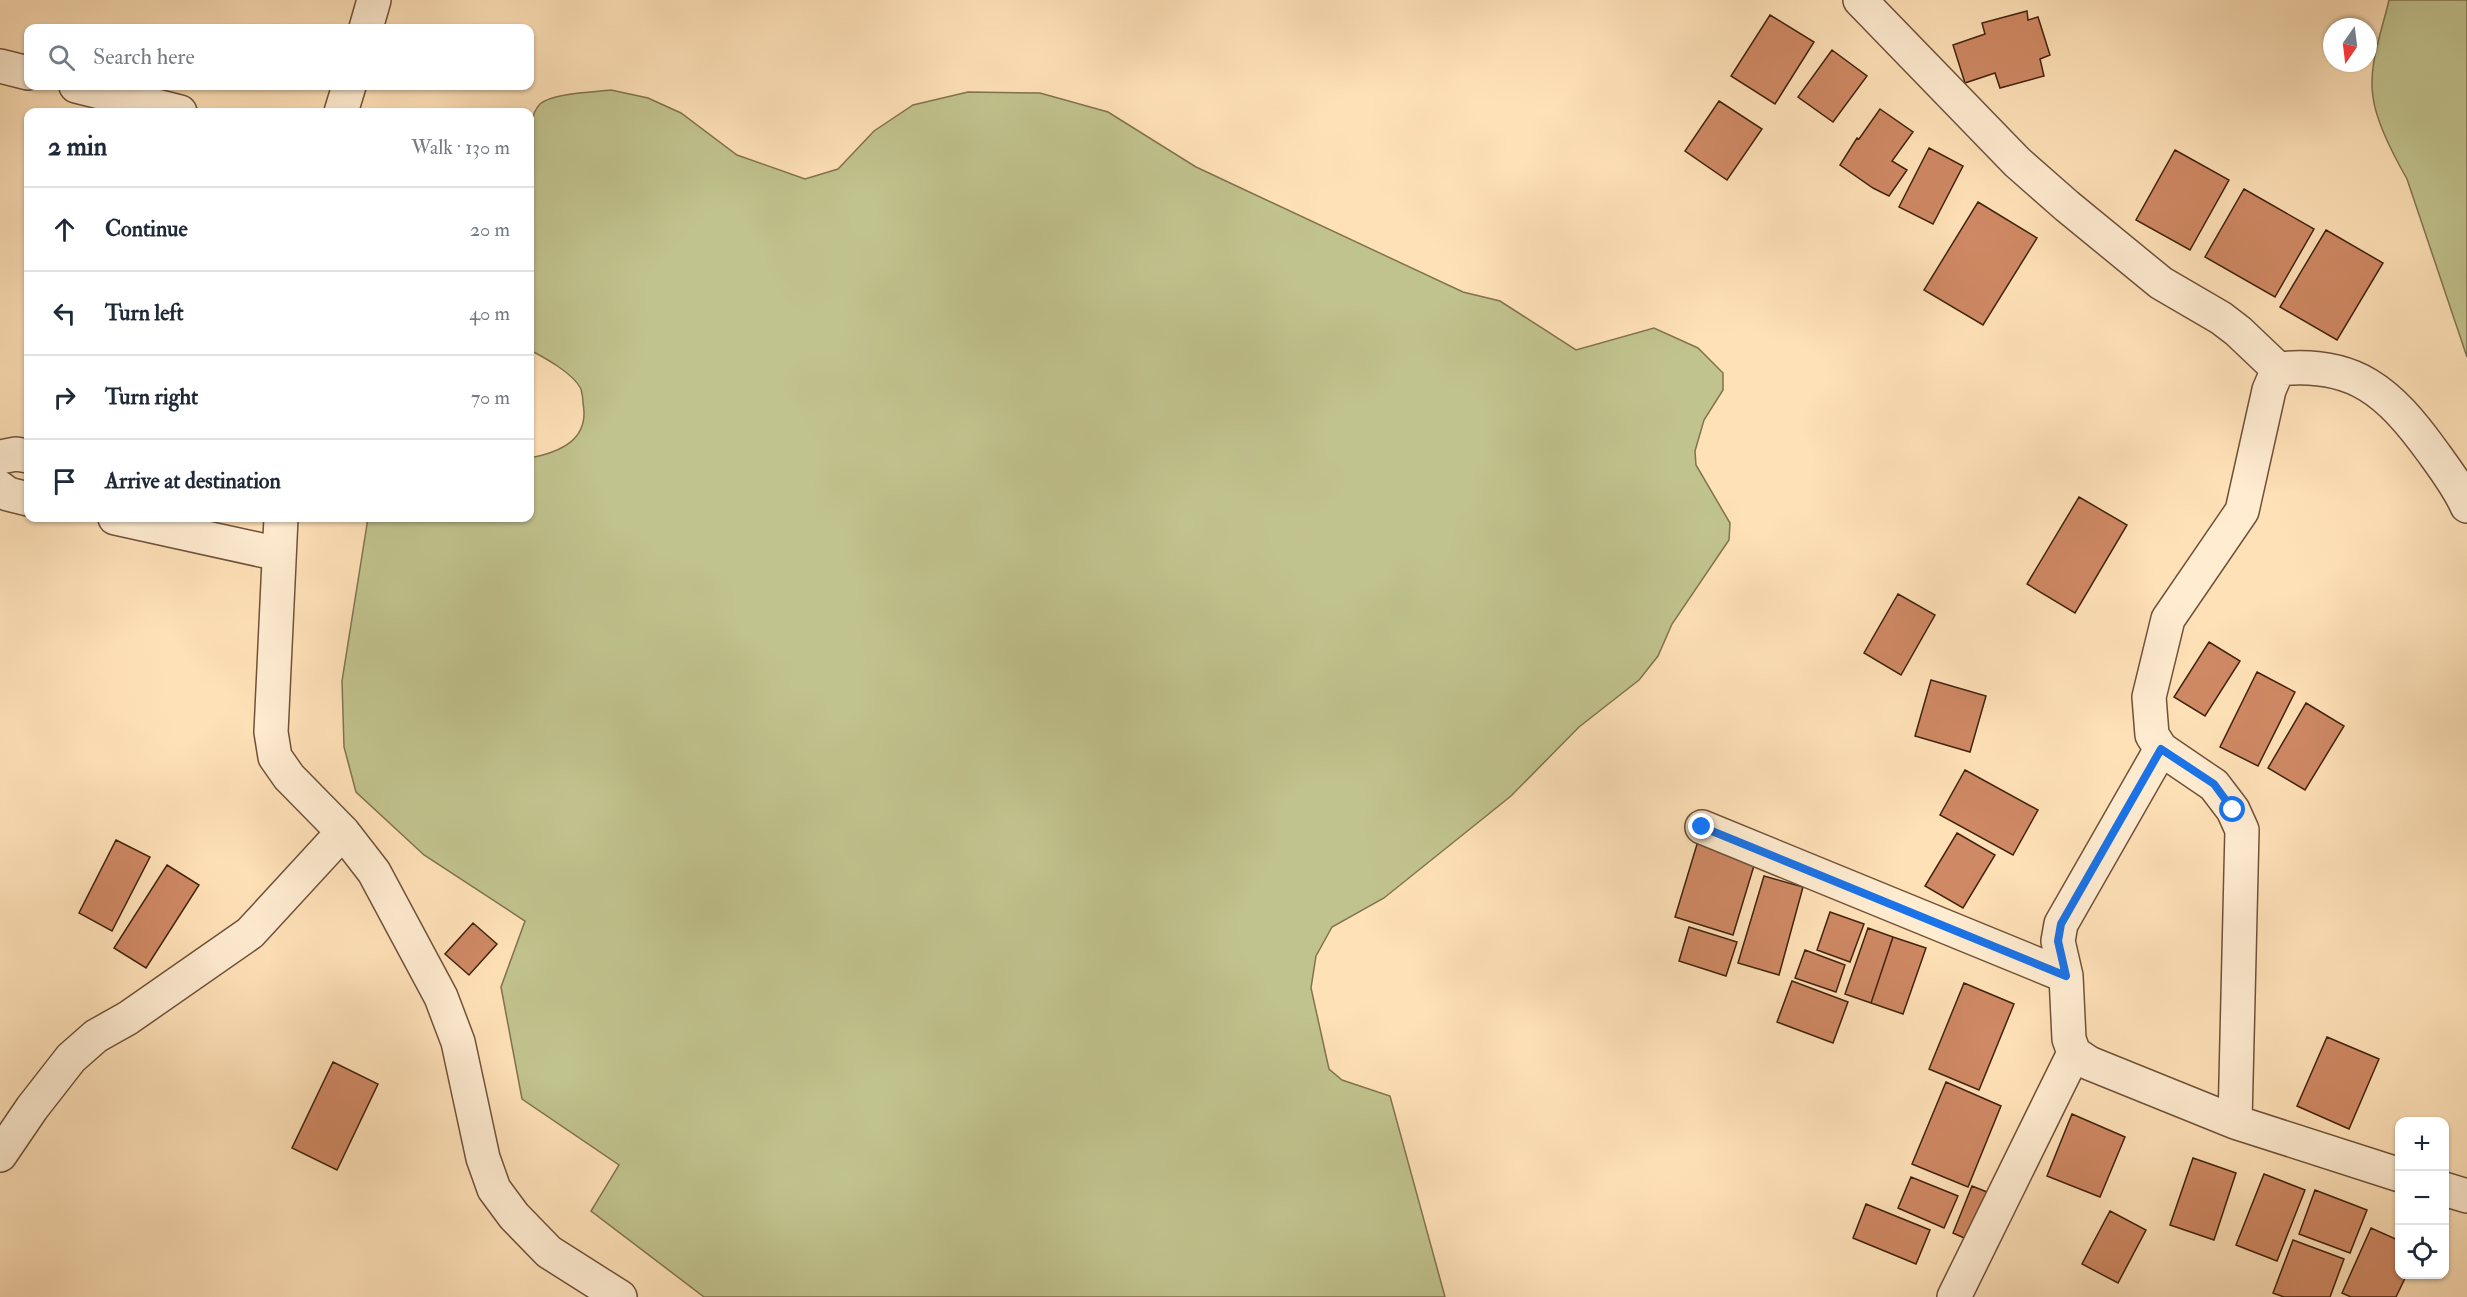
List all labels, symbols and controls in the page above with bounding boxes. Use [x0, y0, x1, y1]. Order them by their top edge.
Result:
north arrow [2323, 18, 2377, 72]
search box [24, 24, 534, 90]
icon: search [45, 41, 78, 74]
text: Search here [93, 43, 195, 71]
text: 2 min [48, 131, 107, 163]
text: Walk · 130 m [411, 135, 510, 160]
icon: ahead [48, 213, 81, 246]
text: Continue [105, 215, 188, 243]
text: 20 m [470, 217, 510, 242]
icon: left [48, 297, 81, 330]
text: Turn left [105, 299, 184, 327]
text: 40 m [469, 301, 510, 326]
icon: right [48, 381, 81, 414]
text: Turn right [105, 383, 198, 411]
text: 70 m [471, 385, 510, 410]
icon: arrive [48, 465, 81, 498]
text: Arrive at destination [105, 467, 281, 495]
route start [2219, 796, 2245, 822]
route end [1688, 813, 1714, 839]
map controls [2395, 1117, 2449, 1279]
button: + [2395, 1117, 2449, 1171]
button: − [2395, 1171, 2449, 1225]
button: locate [2395, 1225, 2449, 1279]

